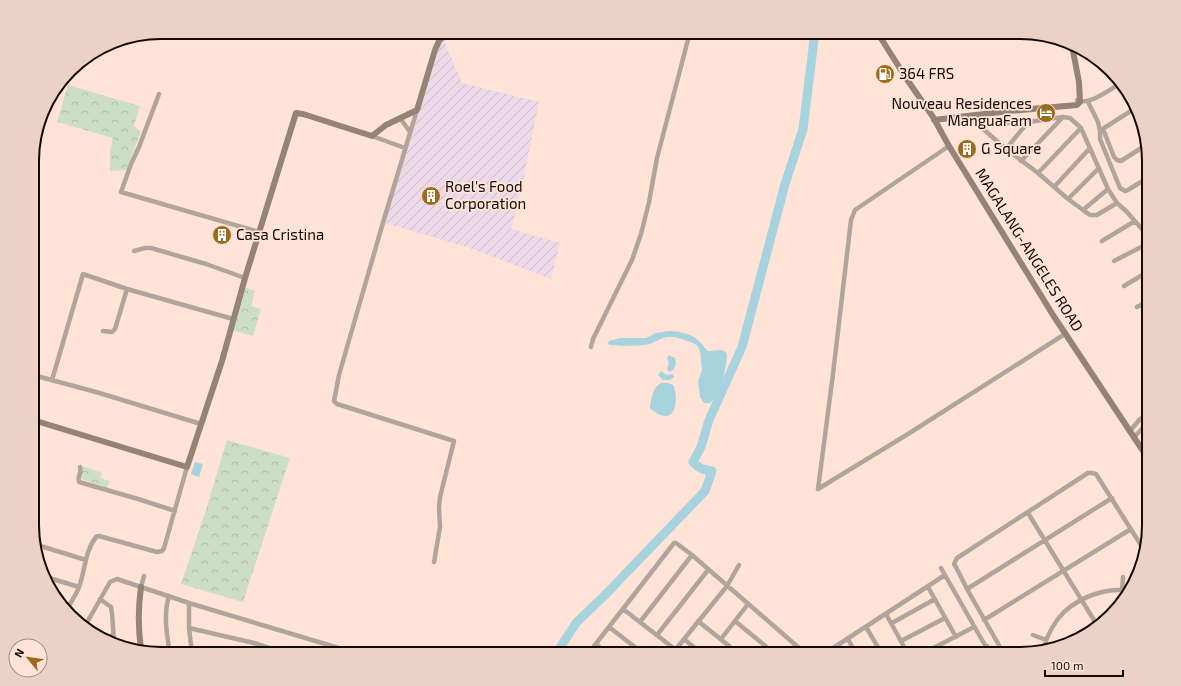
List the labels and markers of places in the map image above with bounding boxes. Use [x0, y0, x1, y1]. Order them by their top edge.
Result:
fuel station icon: 364 FRS [874, 63, 896, 85]
place label: 364 FRS [899, 64, 954, 82]
place label: Nouveau Residences ManguaFam [891, 94, 1032, 129]
hotel icon: Nouveau Residences ManguaFam [1035, 102, 1057, 124]
building icon: G Square [956, 138, 978, 160]
place label: G Square [981, 139, 1041, 157]
place label: Roel's Food Corporation [445, 177, 526, 212]
building icon: Roel's Food Corporation [420, 185, 442, 207]
building icon: Casa Cristina [211, 224, 233, 246]
place label: Casa Cristina [236, 225, 324, 243]

